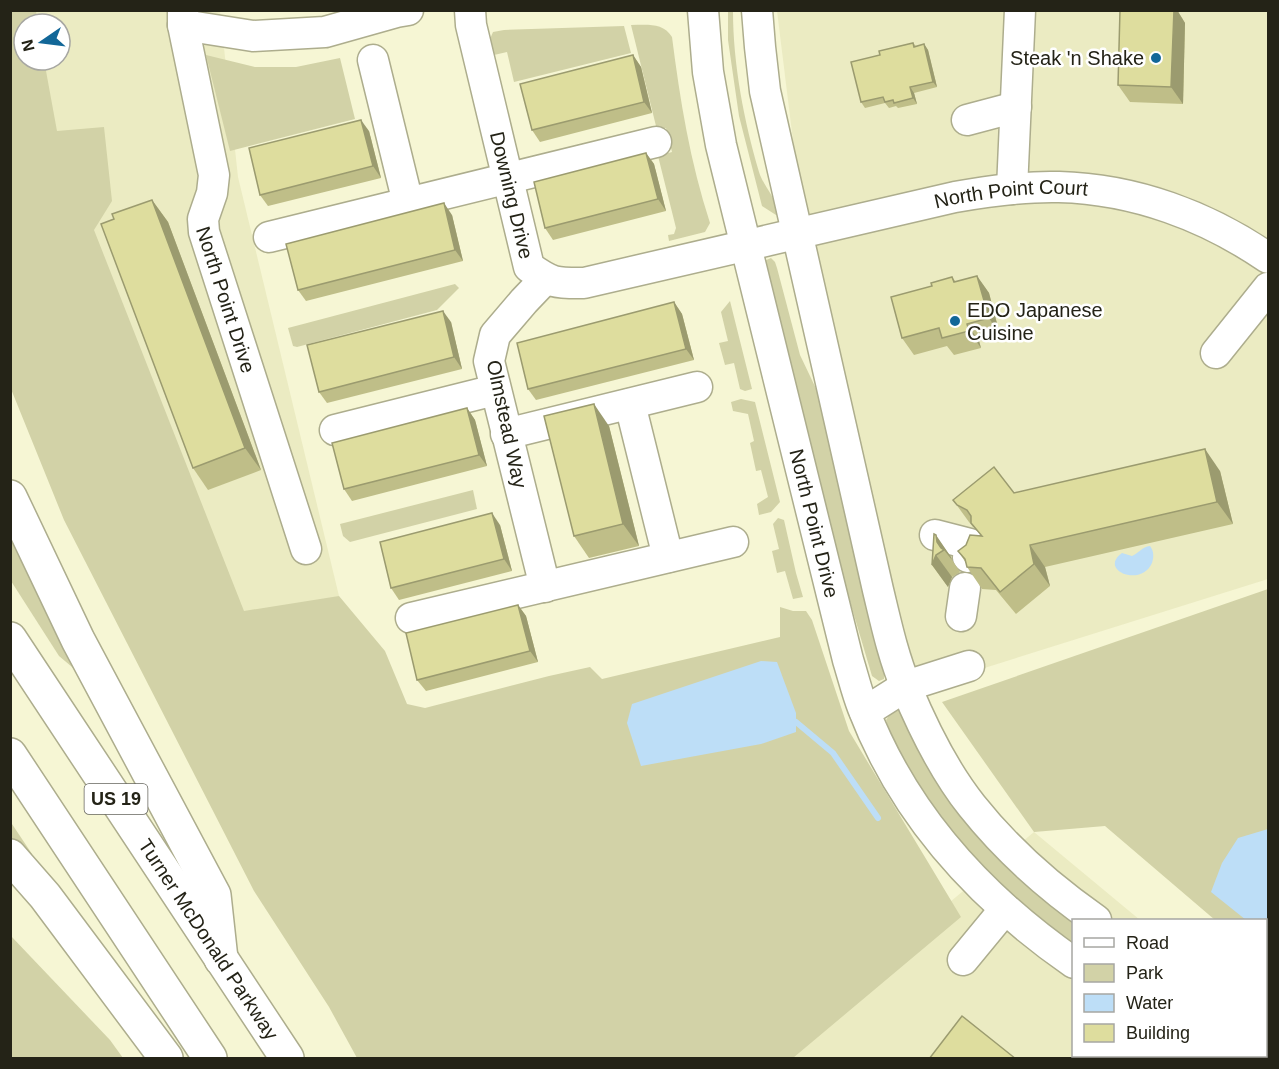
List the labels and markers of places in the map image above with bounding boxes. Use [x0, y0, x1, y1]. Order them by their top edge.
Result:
place label: Steak 'n Shake [1010, 47, 1144, 69]
marker: Steak 'n Shake [1149, 51, 1163, 65]
place label: EDO Japanese Cuisine [967, 299, 1103, 344]
marker: EDO Japanese Cuisine [948, 314, 962, 328]

